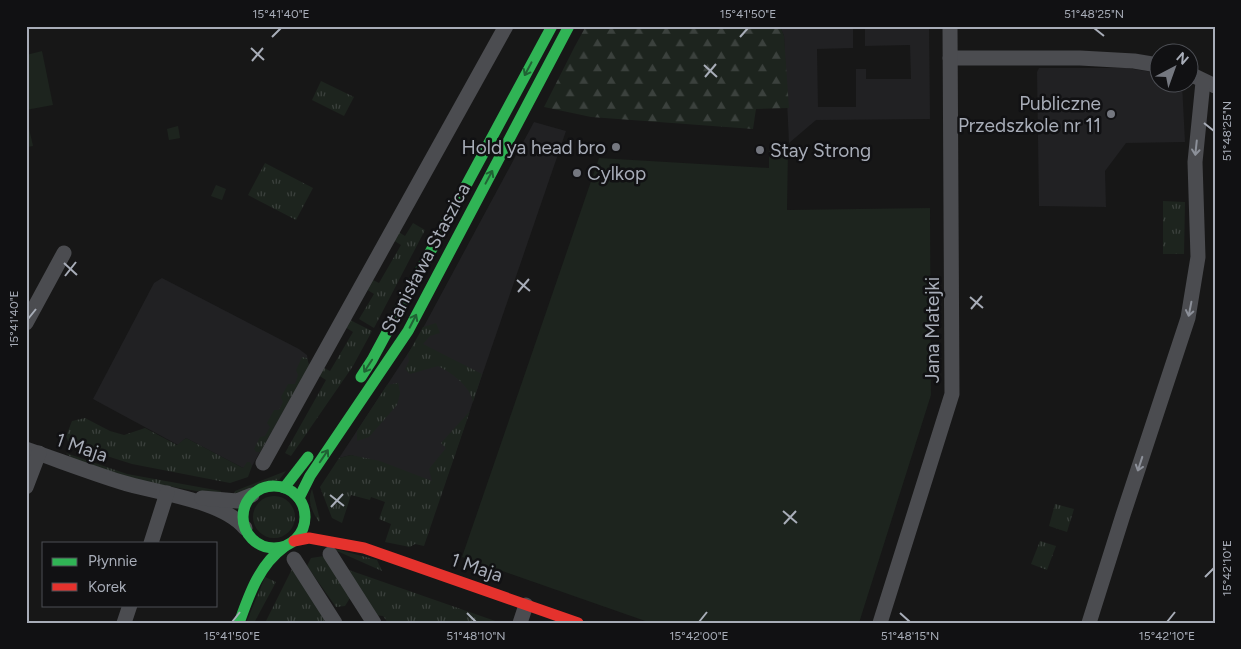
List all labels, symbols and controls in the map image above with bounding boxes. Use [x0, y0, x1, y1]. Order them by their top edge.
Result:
text: 15°41'40"E [252, 7, 310, 21]
text: 15°41'50"E [720, 7, 776, 21]
text: 51°48'25"N [1064, 7, 1124, 21]
north arrow [1148, 42, 1198, 92]
text: N [1173, 49, 1192, 69]
one-way arrow [523, 61, 533, 76]
place label: Publiczne Przedszkole nr 11 [958, 92, 1101, 137]
text: 51°48'25"N [1220, 101, 1234, 161]
marker: Publiczne Przedszkole nr 11 [1105, 108, 1117, 120]
place label: Hold ya head bro [461, 136, 606, 159]
place label: Stay Strong [770, 139, 871, 162]
one-way arrow [1191, 139, 1201, 155]
marker: Hold ya head bro [610, 141, 622, 153]
marker: Stay Strong [754, 144, 766, 156]
place label: Cylkop [587, 162, 646, 185]
marker: Cylkop [571, 167, 583, 179]
one-way arrow [485, 170, 494, 185]
street label: Stanisława Staszica [376, 179, 475, 338]
street label: Jana Matejki [921, 277, 944, 383]
text: 15°41'40"E [7, 290, 21, 348]
one-way arrow [1184, 301, 1194, 317]
one-way arrow [409, 314, 418, 329]
one-way arrow [363, 358, 373, 372]
street label: 1 Maja [53, 428, 111, 467]
one-way arrow [319, 450, 329, 464]
one-way arrow [1134, 456, 1144, 472]
text: 15°42'10"E [1220, 540, 1234, 596]
legend [42, 542, 218, 606]
street label: 1 Maja [448, 548, 506, 587]
text: Płynnie [88, 552, 137, 570]
text: Korek [88, 578, 127, 596]
text: 15°41'50"E [204, 629, 260, 643]
text: 51°48'10"N [446, 629, 506, 643]
text: 15°42'00"E [669, 629, 729, 643]
text: 51°48'15"N [881, 629, 939, 643]
text: 15°42'10"E [1139, 629, 1195, 643]

